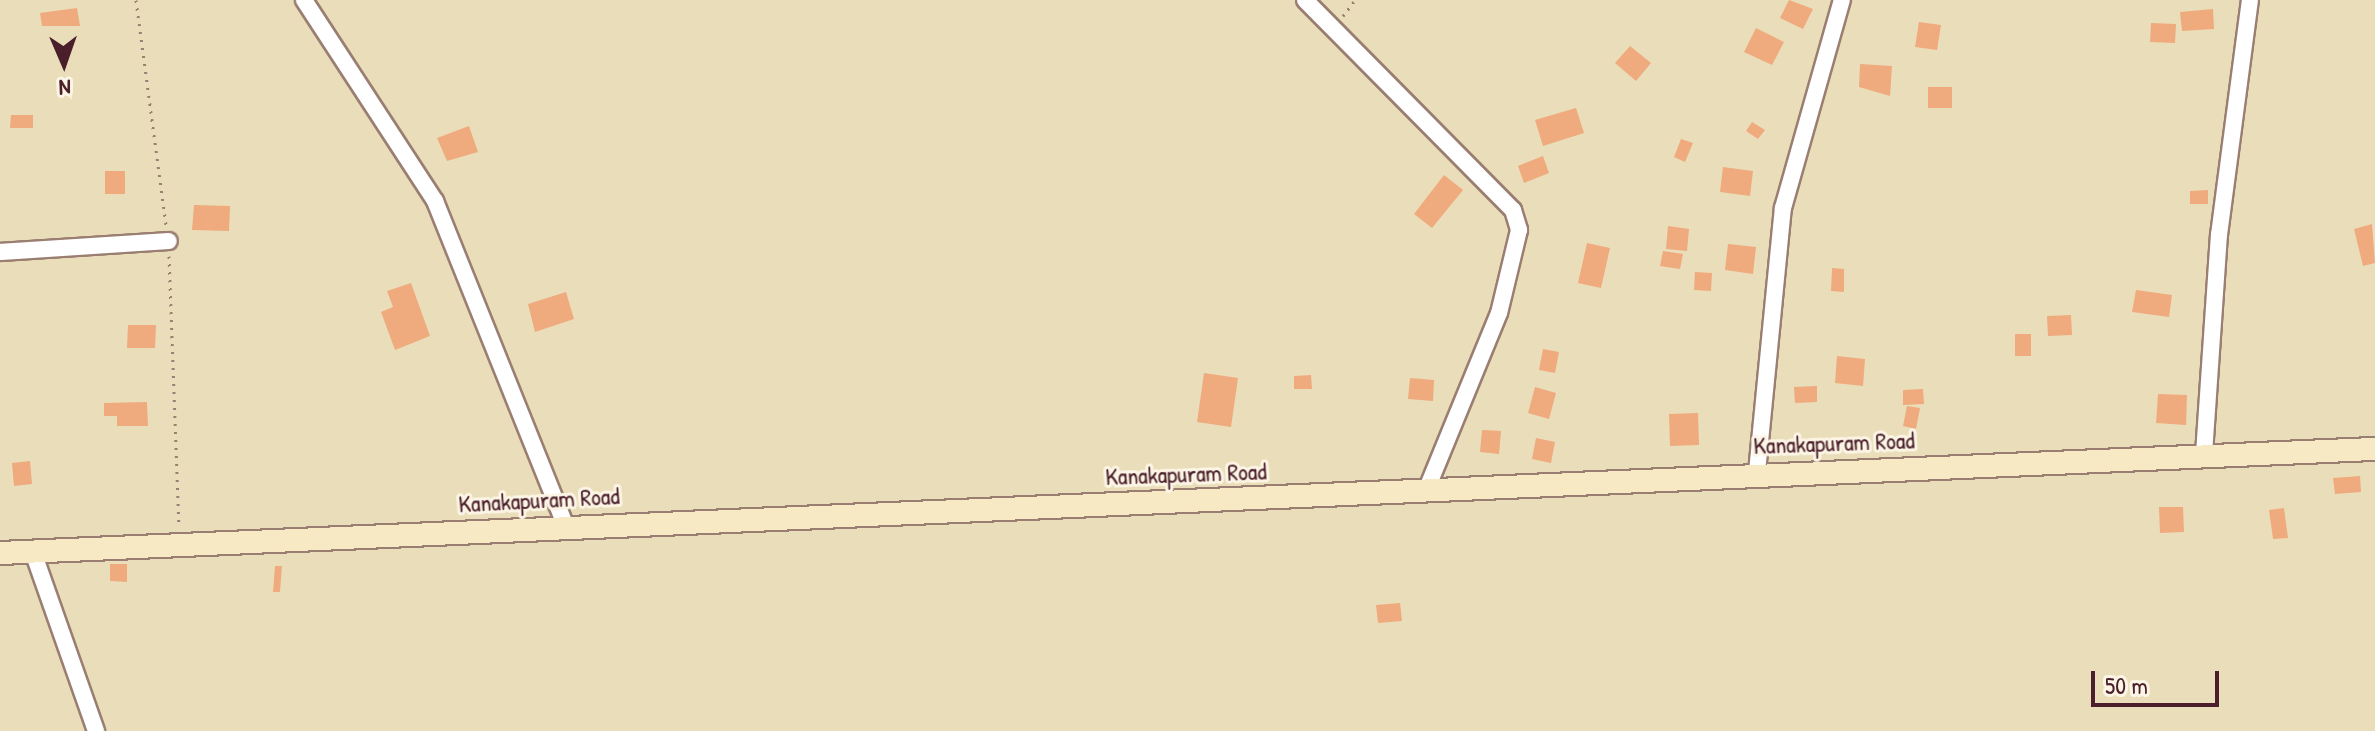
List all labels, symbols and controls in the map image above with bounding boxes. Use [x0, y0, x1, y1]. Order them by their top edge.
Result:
north arrow [24, 24, 104, 104]
text: N [58, 73, 71, 103]
street label: Kanakapuram Road [1753, 426, 1915, 460]
street label: Kanakapuram Road [1105, 457, 1267, 491]
street label: Kanakapuram Road [458, 481, 620, 519]
scale bar [2095, 655, 2223, 705]
text: 50 m [2105, 669, 2148, 701]

